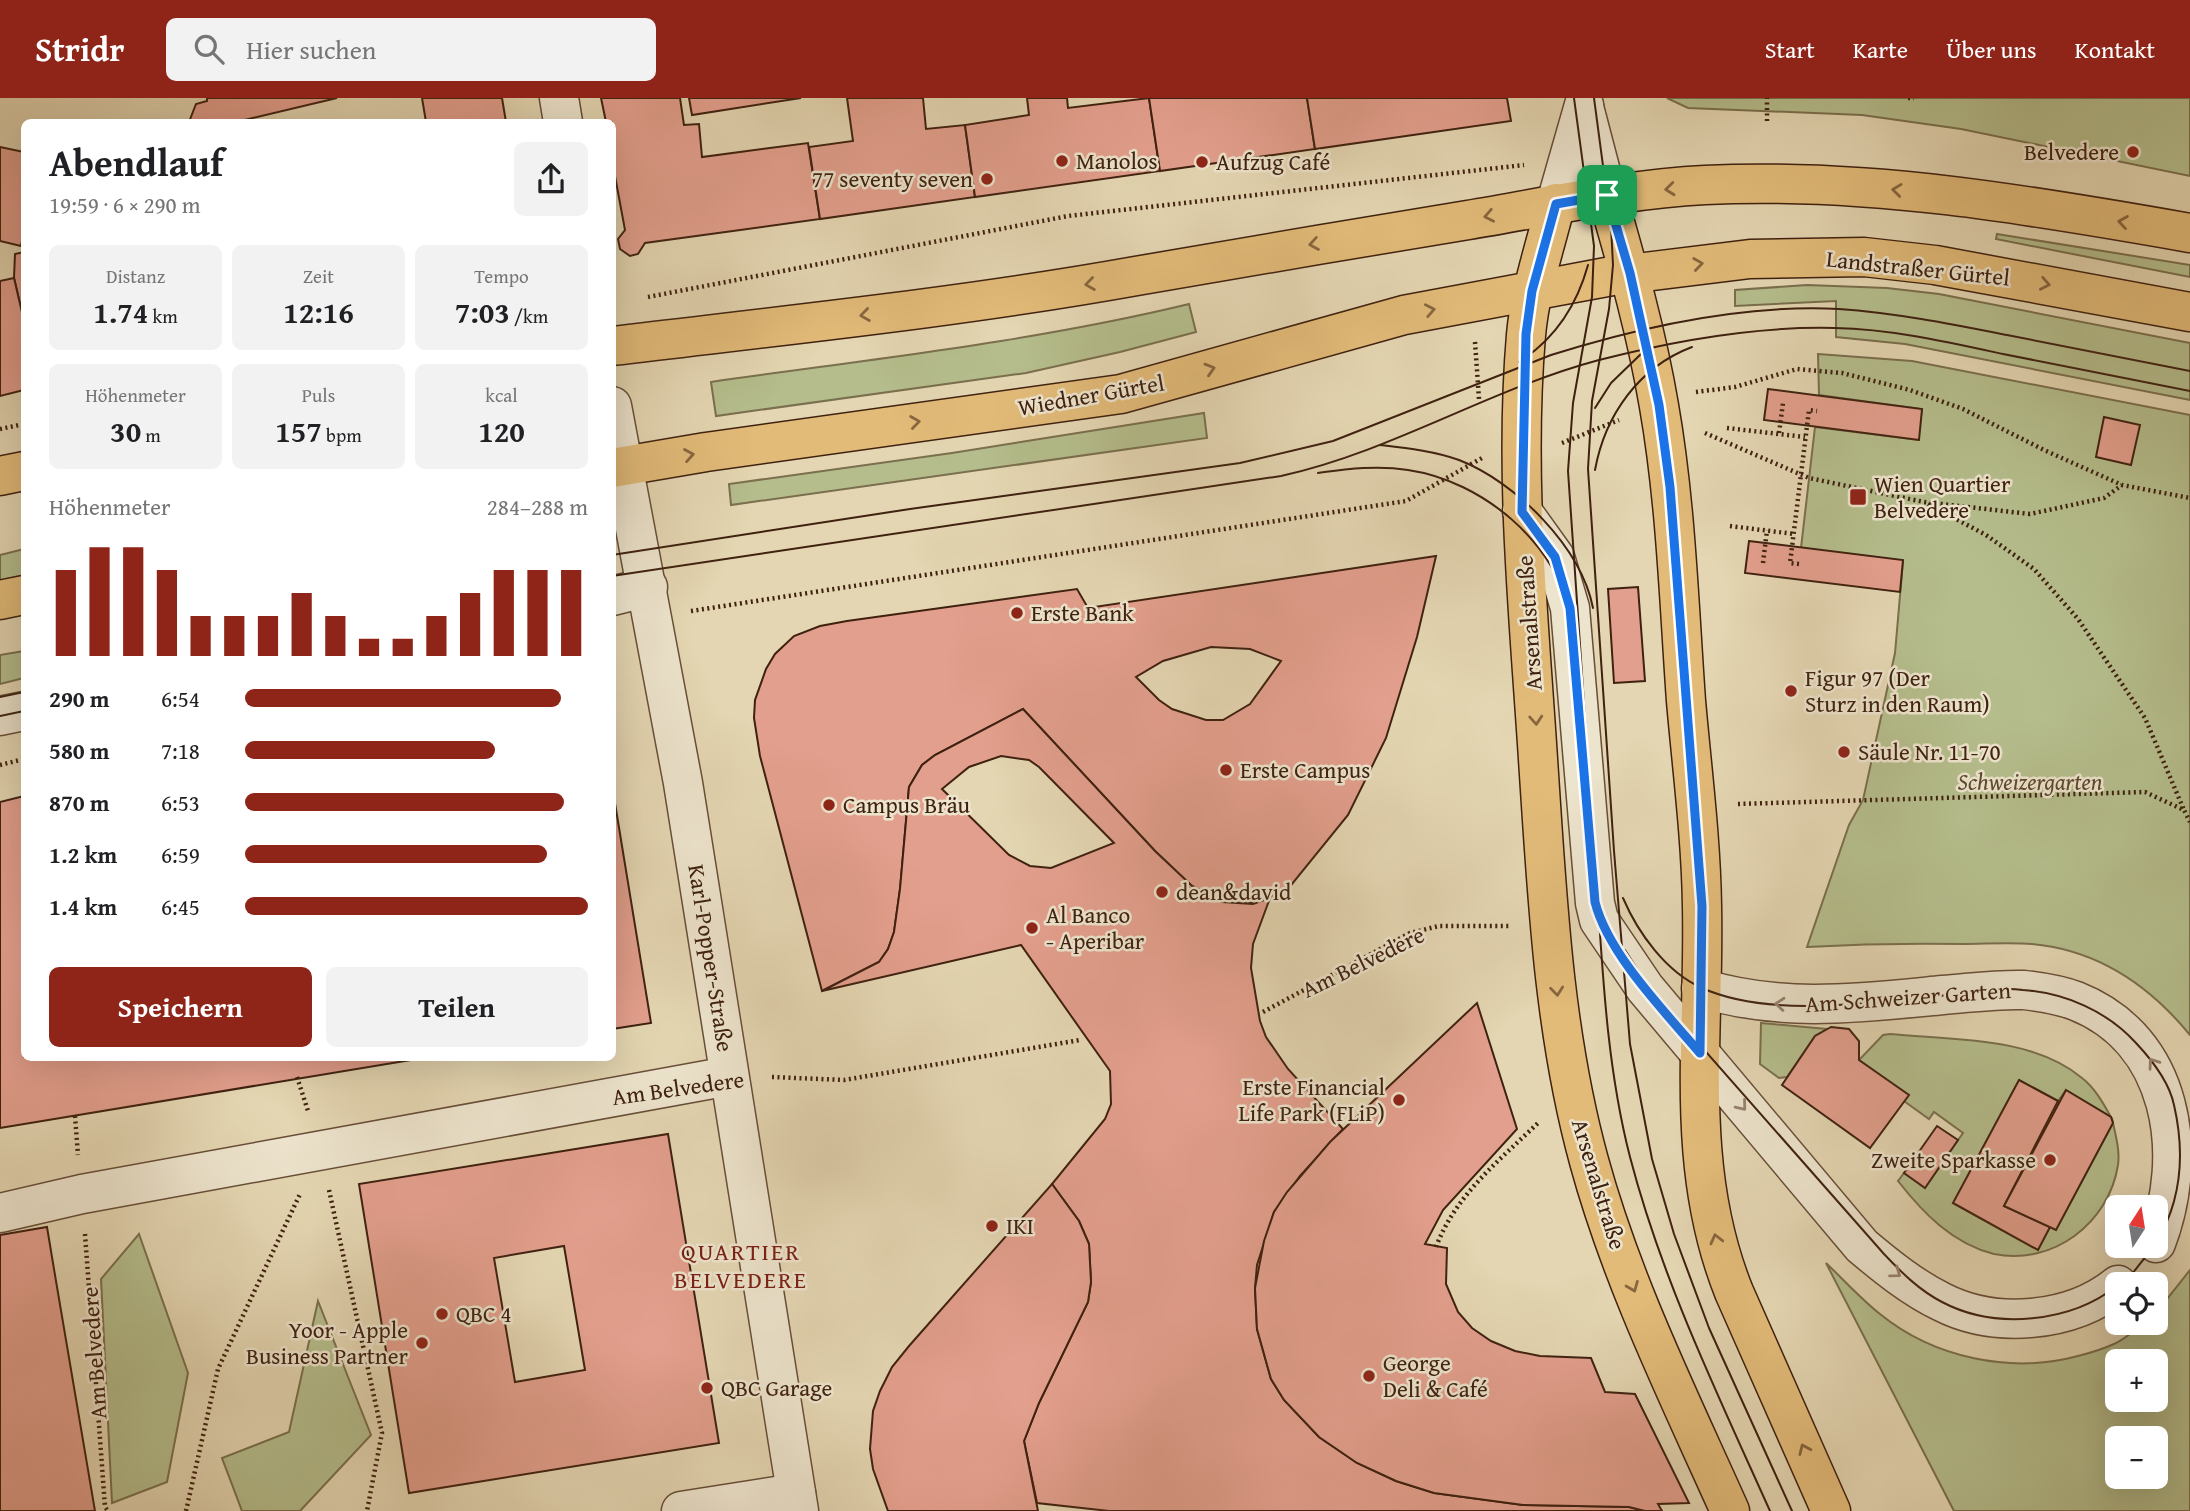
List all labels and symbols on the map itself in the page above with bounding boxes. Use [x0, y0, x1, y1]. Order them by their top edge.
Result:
place label: Belvedere [2024, 135, 2119, 168]
place label: Manolos [1076, 144, 1158, 177]
marker: Belvedere [2125, 144, 2141, 160]
place label: Aufzug Café [1216, 145, 1330, 178]
marker: Manolos [1054, 153, 1070, 169]
marker: Aufzug Café [1194, 154, 1210, 170]
place label: 77 seventy seven [812, 162, 973, 195]
pin [1577, 165, 1637, 225]
marker: 77 seventy seven [979, 171, 995, 187]
one-way arrow [1665, 181, 1676, 196]
one-way arrow [1892, 183, 1903, 198]
one-way arrow [1483, 208, 1495, 223]
one-way arrow [2117, 215, 2129, 230]
one-way arrow [1309, 236, 1321, 251]
street label: Landstraßer Gürtel [1825, 241, 2011, 294]
one-way arrow [1692, 257, 1704, 272]
one-way arrow [2039, 275, 2051, 290]
one-way arrow [1085, 276, 1096, 291]
one-way arrow [1424, 303, 1436, 318]
one-way arrow [859, 307, 871, 322]
one-way arrow [1204, 363, 1216, 378]
street label: Wiedner Gürtel [1015, 365, 1167, 424]
one-way arrow [909, 415, 920, 430]
one-way arrow [684, 448, 695, 463]
place label: Wien Quartier Belvedere [1874, 467, 2011, 526]
marker: Wien Quartier Belvedere [1848, 487, 1868, 507]
street label: Arsenalstraße [1507, 554, 1550, 692]
place label: Erste Bank [1031, 596, 1134, 629]
marker: Erste Bank [1009, 605, 1025, 621]
place label: Figur 97 (Der Sturz in den Raum) [1805, 661, 1990, 720]
marker: Figur 97 (Der Sturz in den Raum) [1783, 683, 1799, 699]
one-way arrow [1528, 715, 1543, 726]
place label: Säule Nr. 11-70 [1858, 735, 2001, 768]
marker: Säule Nr. 11-70 [1836, 744, 1852, 760]
place label: Erste Campus [1240, 753, 1370, 786]
marker: Erste Campus [1218, 762, 1234, 778]
park label: Schweizergarten [1958, 765, 2103, 798]
place label: Campus Bräu [843, 788, 971, 821]
marker: Campus Bräu [821, 797, 837, 813]
street label: Karl-Popper-Straße [680, 862, 743, 1054]
place label: dean&david [1176, 875, 1292, 908]
marker: dean&david [1154, 884, 1170, 900]
place label: Al Banco - Aperibar [1046, 898, 1145, 957]
street label: Am Belvedere [1296, 918, 1430, 1005]
marker: Al Banco - Aperibar [1024, 920, 1040, 936]
street label: Am Schweizer Garten [1804, 973, 2012, 1020]
one-way arrow [1549, 986, 1564, 997]
one-way arrow [1774, 997, 1785, 1012]
one-way arrow [2149, 1058, 2161, 1071]
street label: Am Belvedere [610, 1062, 746, 1113]
place label: Erste Financial Life Park (FLiP) [1239, 1070, 1385, 1129]
marker: Erste Financial Life Park (FLiP) [1391, 1092, 1407, 1108]
one-way arrow [1734, 1099, 1747, 1111]
street label: Arsenalstraße [1564, 1114, 1635, 1253]
place label: Zweite Sparkasse [1871, 1143, 2036, 1176]
marker: Zweite Sparkasse [2042, 1152, 2058, 1168]
north arrow [2105, 1195, 2168, 1258]
place label: IKI [1006, 1209, 1034, 1242]
marker: IKI [984, 1218, 1000, 1234]
one-way arrow [1710, 1233, 1724, 1245]
district label: QUARTIER BELVEDERE [674, 1234, 808, 1297]
one-way arrow [1888, 1265, 1901, 1277]
one-way arrow [1625, 1279, 1639, 1292]
street label: Am Belvedere [72, 1286, 115, 1420]
place label: QBC 4 [456, 1297, 512, 1330]
marker: QBC 4 [434, 1306, 450, 1322]
place label: Yoor - Apple Business Partner [246, 1313, 409, 1372]
marker: Yoor - Apple Business Partner [414, 1335, 430, 1351]
place label: George Deli & Café [1383, 1346, 1488, 1405]
marker: George Deli & Café [1361, 1368, 1377, 1384]
place label: QBC Garage [721, 1371, 832, 1404]
marker: QBC Garage [699, 1380, 715, 1396]
one-way arrow [1798, 1443, 1812, 1455]

